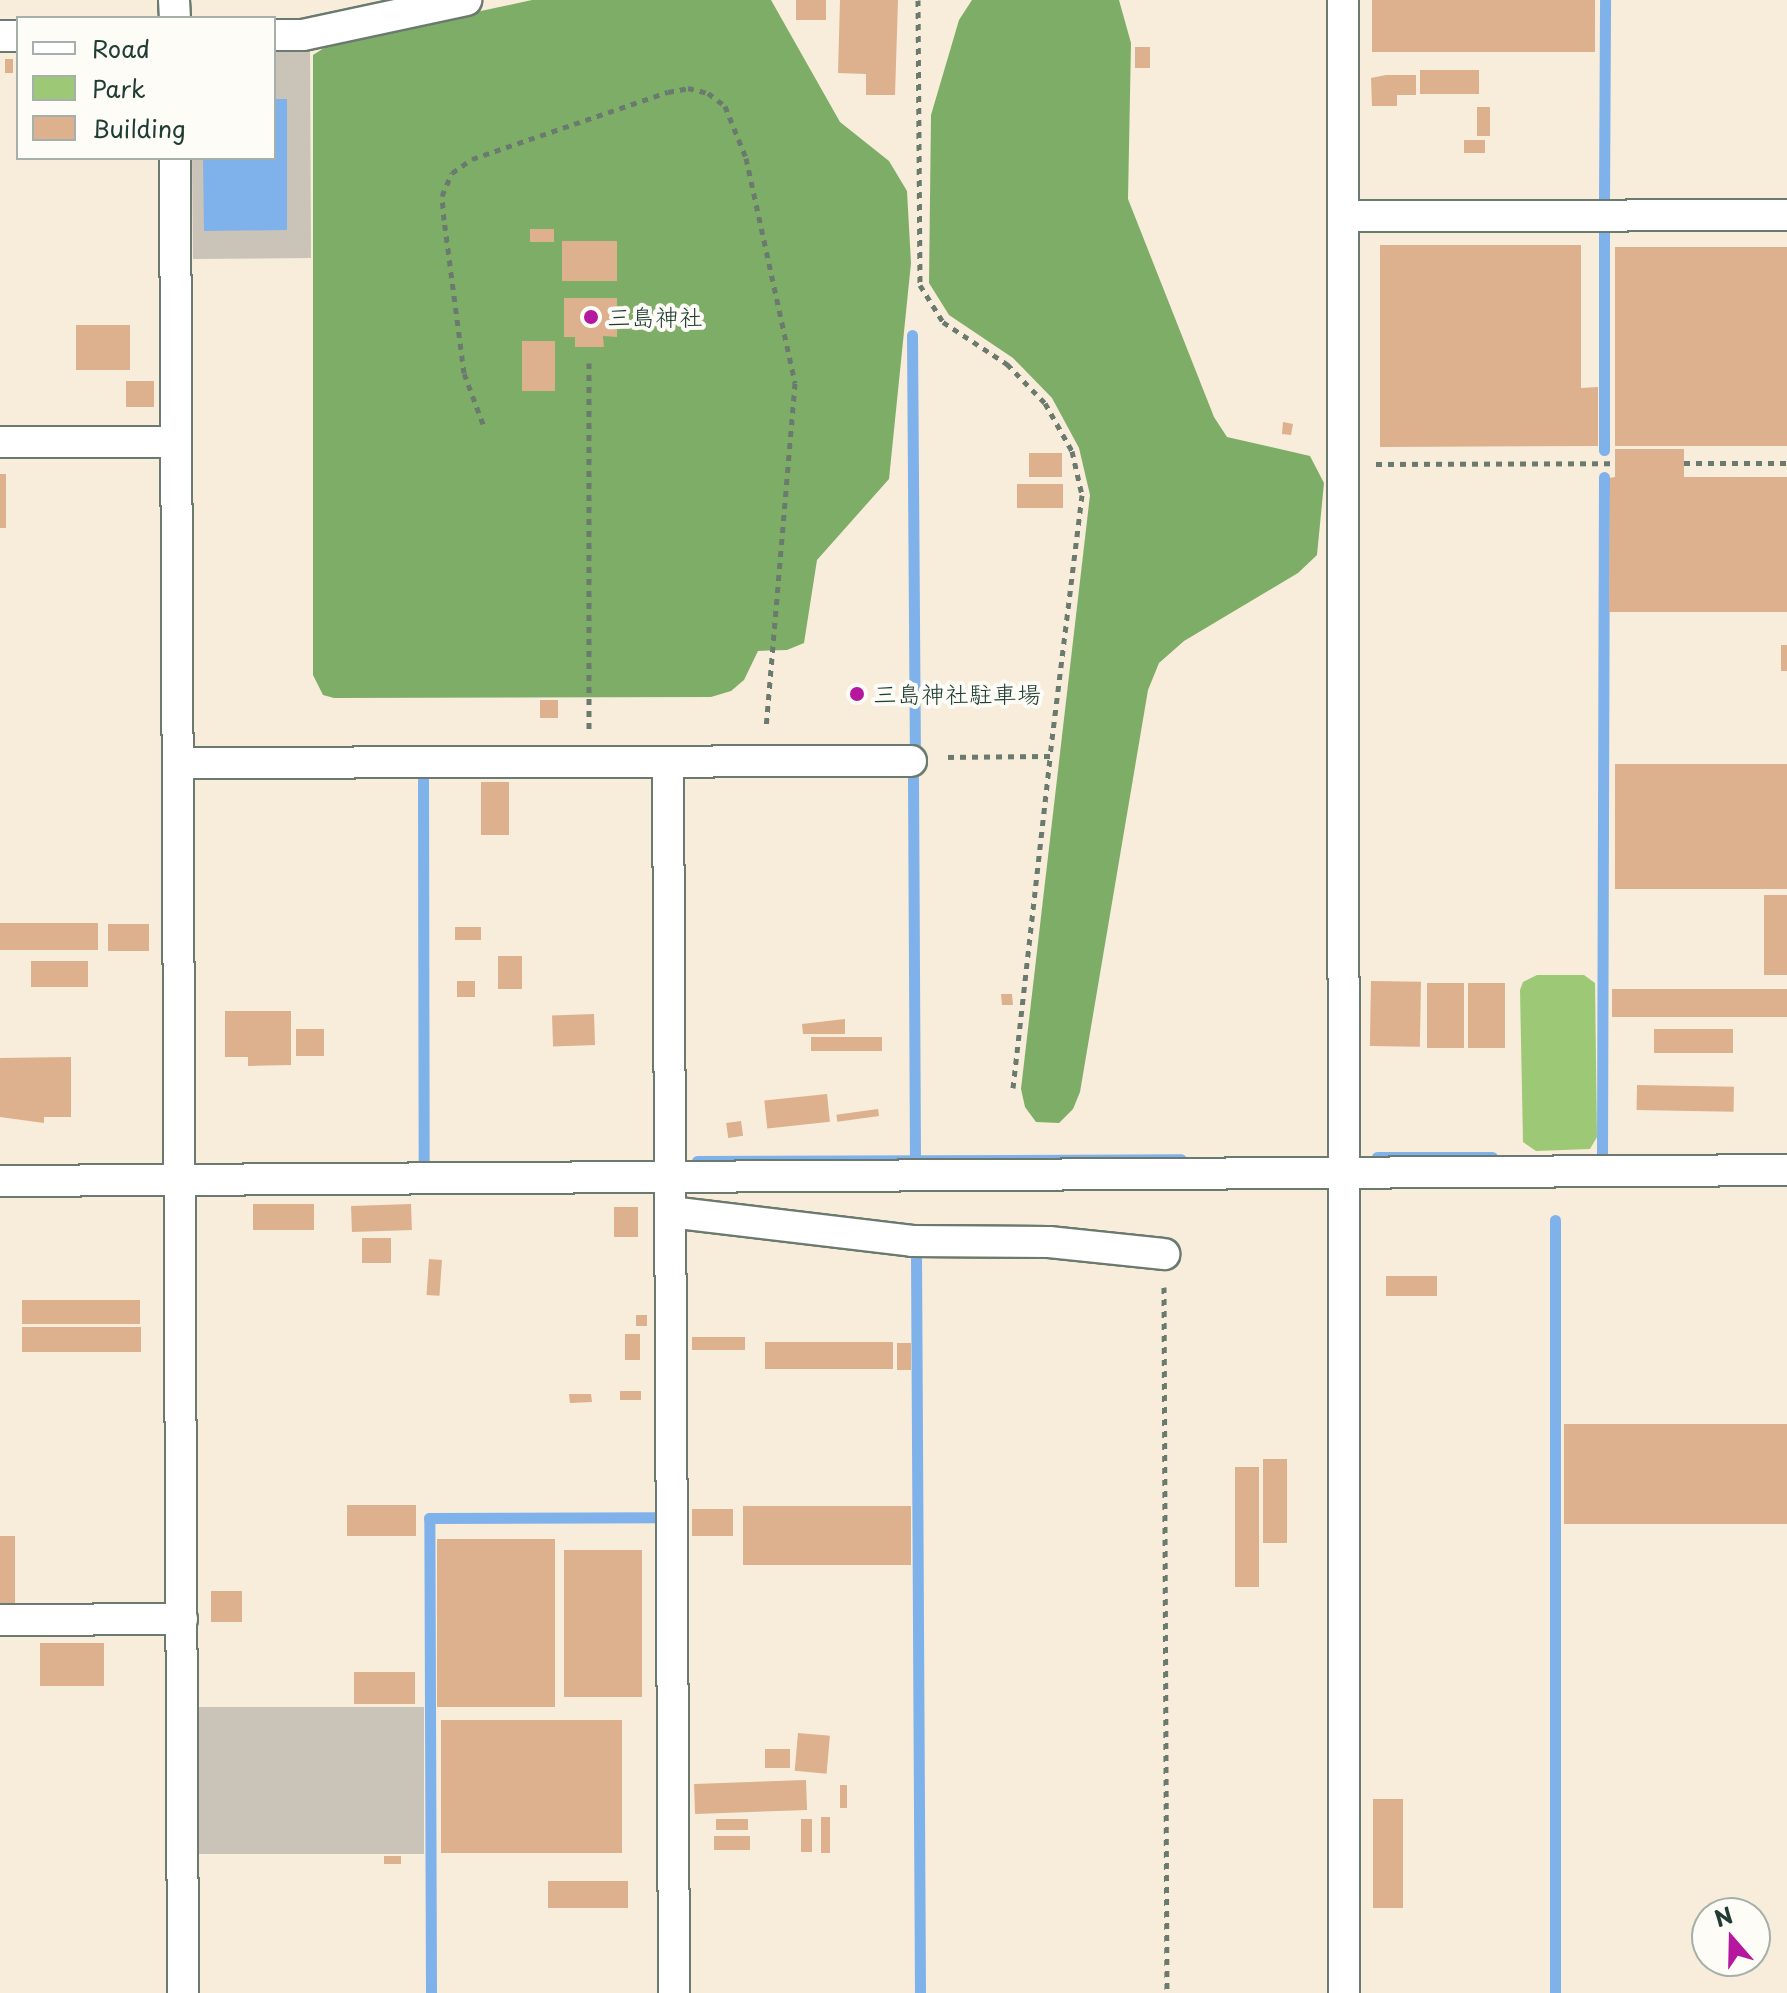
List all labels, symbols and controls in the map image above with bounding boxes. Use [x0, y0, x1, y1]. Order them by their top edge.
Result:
legend [16, 16, 276, 160]
text: Road [92, 30, 150, 66]
text: Park [92, 70, 146, 106]
text: Building [92, 110, 186, 146]
place label: 三島神社 [607, 303, 703, 331]
marker: 三島神社 [582, 308, 600, 326]
place label: 三島神社駐車場 [873, 680, 1041, 708]
marker: 三島神社駐車場 [848, 685, 866, 703]
north arrow [1691, 1897, 1771, 1977]
text: N [1709, 1897, 1737, 1934]

